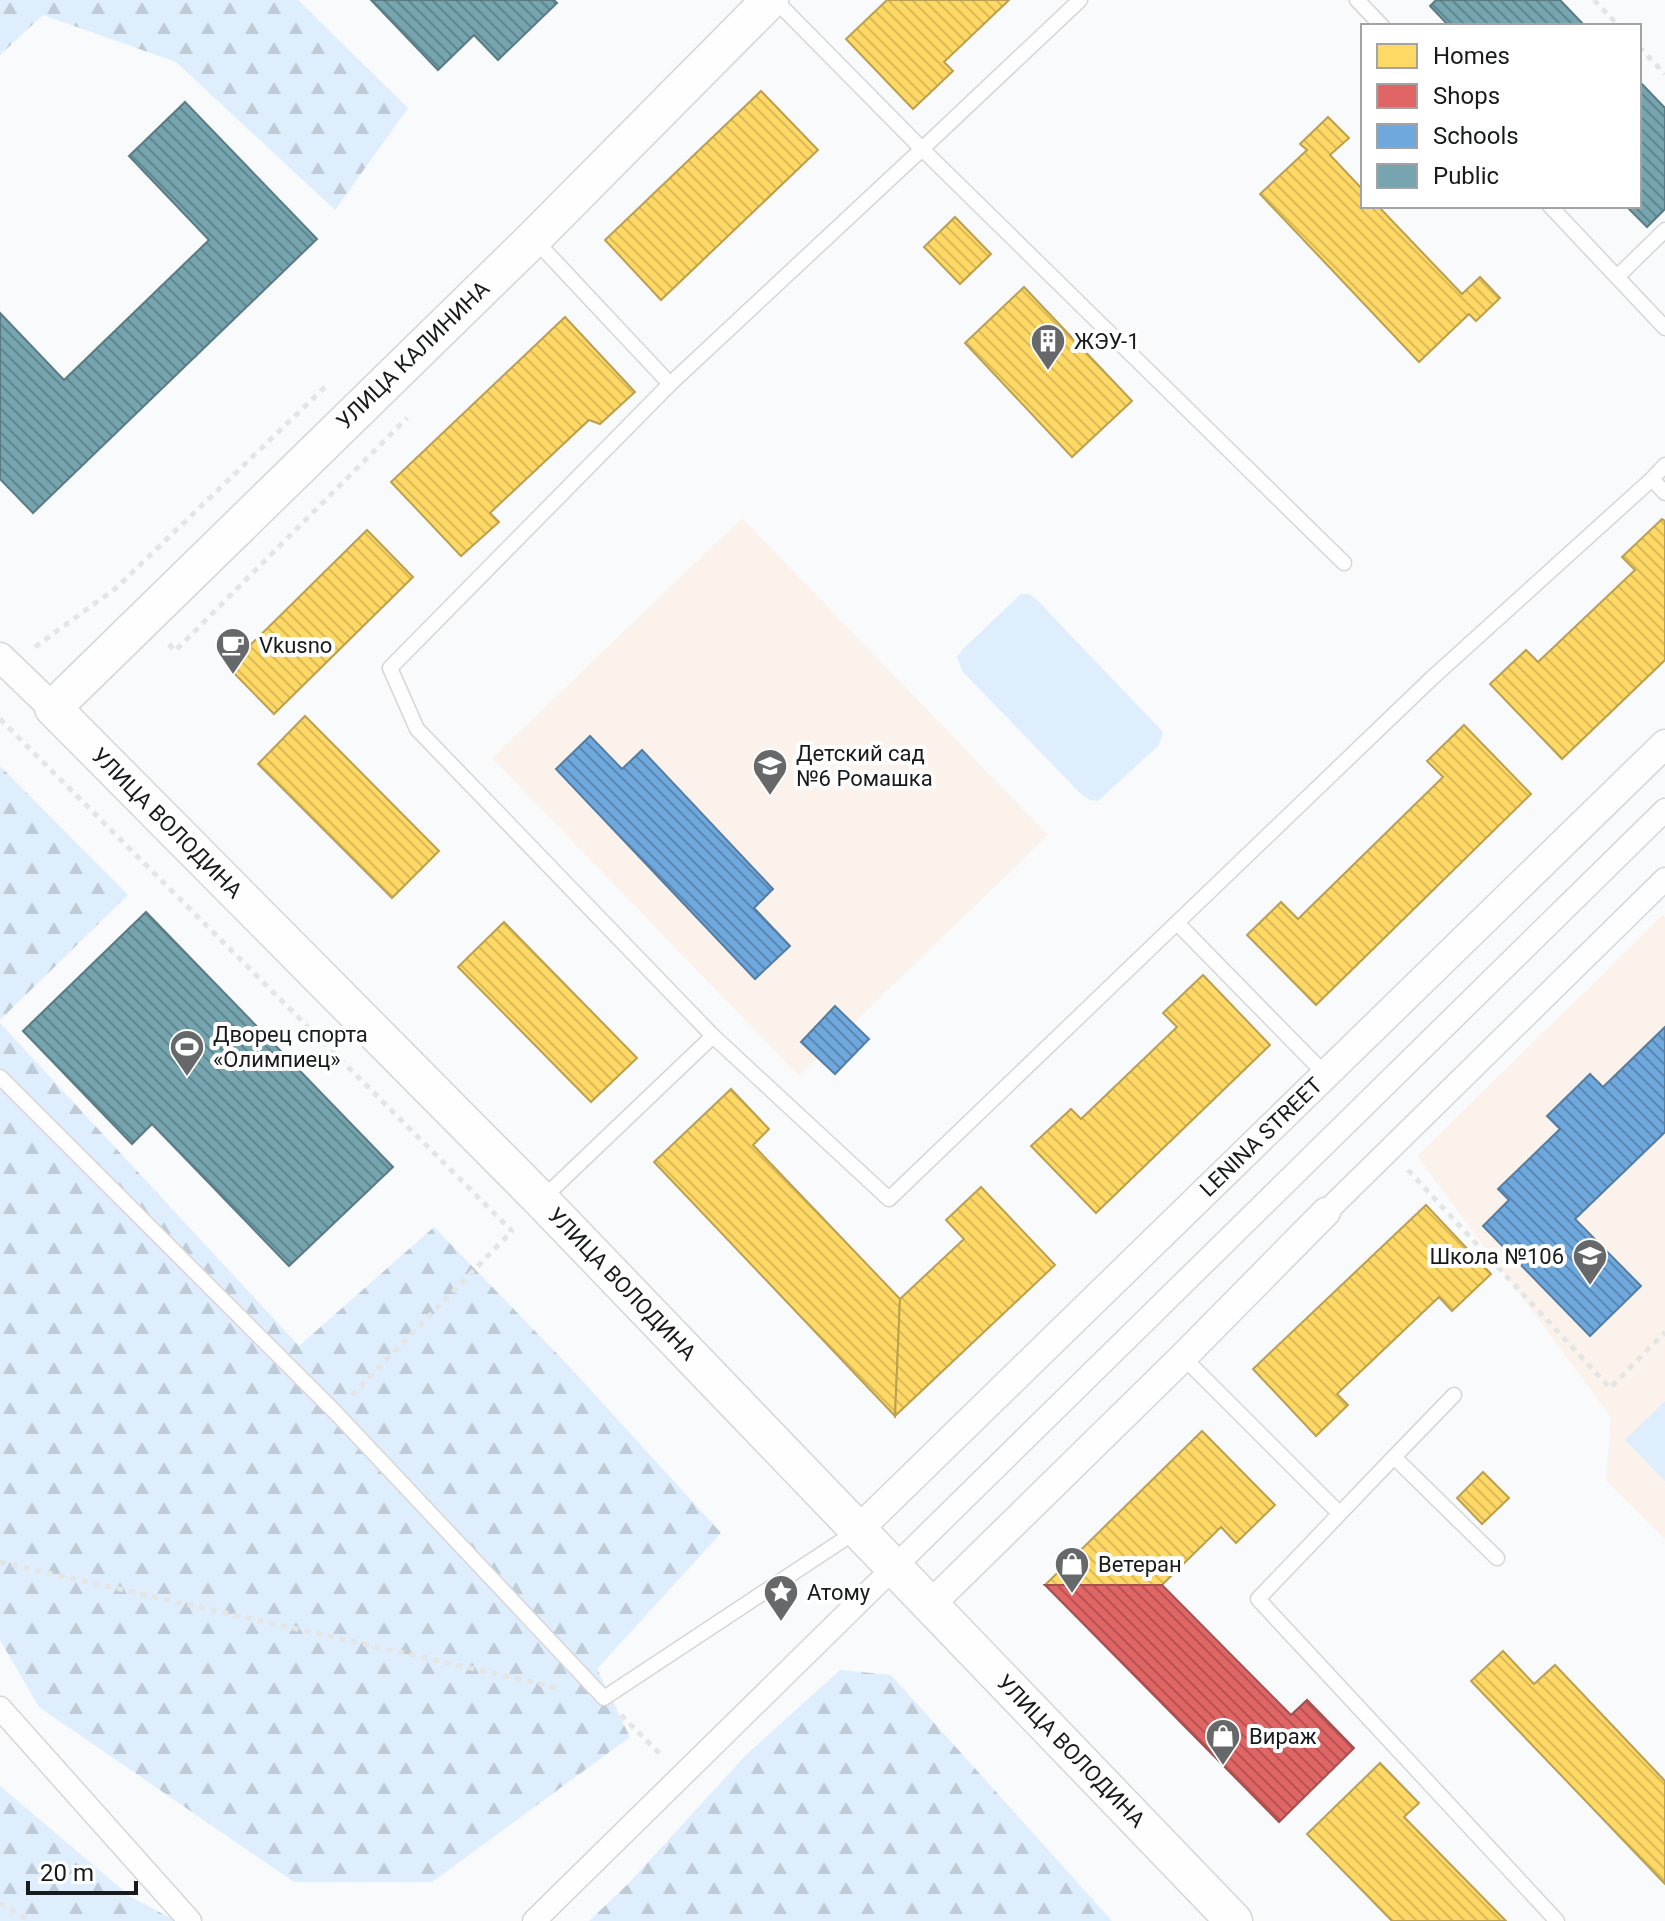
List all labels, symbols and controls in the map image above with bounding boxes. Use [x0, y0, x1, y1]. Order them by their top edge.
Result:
legend [1361, 24, 1641, 208]
text: Homes [1433, 42, 1510, 70]
text: Shops [1433, 82, 1500, 110]
text: Schools [1433, 122, 1519, 150]
text: Public [1433, 162, 1499, 190]
street label: УЛИЦА КАЛИНИНА [332, 275, 495, 434]
building icon: ЖЭУ-1 [1029, 322, 1067, 372]
place label: ЖЭУ-1 [1074, 329, 1140, 354]
cafe icon: Vkusno [214, 626, 252, 676]
place label: Vkusno [259, 633, 332, 658]
place label: Детский сад №6 Ромашка [796, 741, 933, 791]
street label: УЛИЦА ВОЛОДИНА [87, 743, 248, 904]
school or university icon: Детский сад №6 Ромашка [751, 747, 789, 797]
place label: Дворец спорта «Олимпиец» [213, 1022, 368, 1072]
sports icon: Дворец спорта «Олимпиец» [168, 1028, 206, 1078]
street label: LENINA STREET [1195, 1072, 1327, 1202]
street label: УЛИЦА ВОЛОДИНА [543, 1203, 702, 1366]
school or university icon: Школа №106 [1571, 1237, 1609, 1287]
place label: Школа №106 [1429, 1244, 1564, 1269]
shop icon: Ветеран [1053, 1545, 1091, 1595]
place label: Ветеран [1098, 1552, 1182, 1577]
place icon: Атому [762, 1573, 800, 1623]
place label: Атому [807, 1580, 871, 1605]
street label: УЛИЦА ВОЛОДИНА [992, 1670, 1151, 1833]
shop icon: Вираж [1204, 1717, 1242, 1767]
place label: Вираж [1249, 1724, 1317, 1749]
scale bar [28, 1845, 136, 1895]
text: 20 m [40, 1859, 94, 1887]

